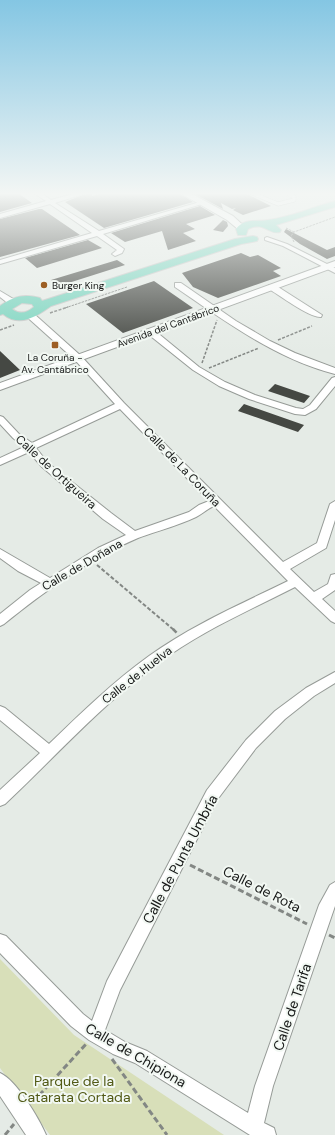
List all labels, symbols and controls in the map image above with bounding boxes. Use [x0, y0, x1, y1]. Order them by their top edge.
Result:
place label: Burger King [52, 279, 105, 292]
marker: Burger King [39, 280, 49, 290]
street label: Avenida del Cantábrico [115, 301, 221, 351]
marker: La Coruña - Av. Cantábrico [50, 340, 60, 350]
place label: La Coruña - Av. Cantábrico [21, 351, 89, 376]
street label: Calle de La Coruña [140, 424, 224, 510]
street label: Calle de Ortigueira [12, 431, 100, 513]
street label: Calle de Doñana [39, 536, 125, 594]
street label: Calle de Huelva [99, 642, 175, 708]
street label: Calle de Punta Umbría [138, 791, 222, 927]
street label: Calle de Rota [220, 862, 304, 916]
street label: Calle de Tarifa [269, 961, 315, 1053]
street label: Calle de Chipiona [82, 1019, 190, 1091]
park label: Parque de la Catarata Cortada [17, 1072, 131, 1106]

